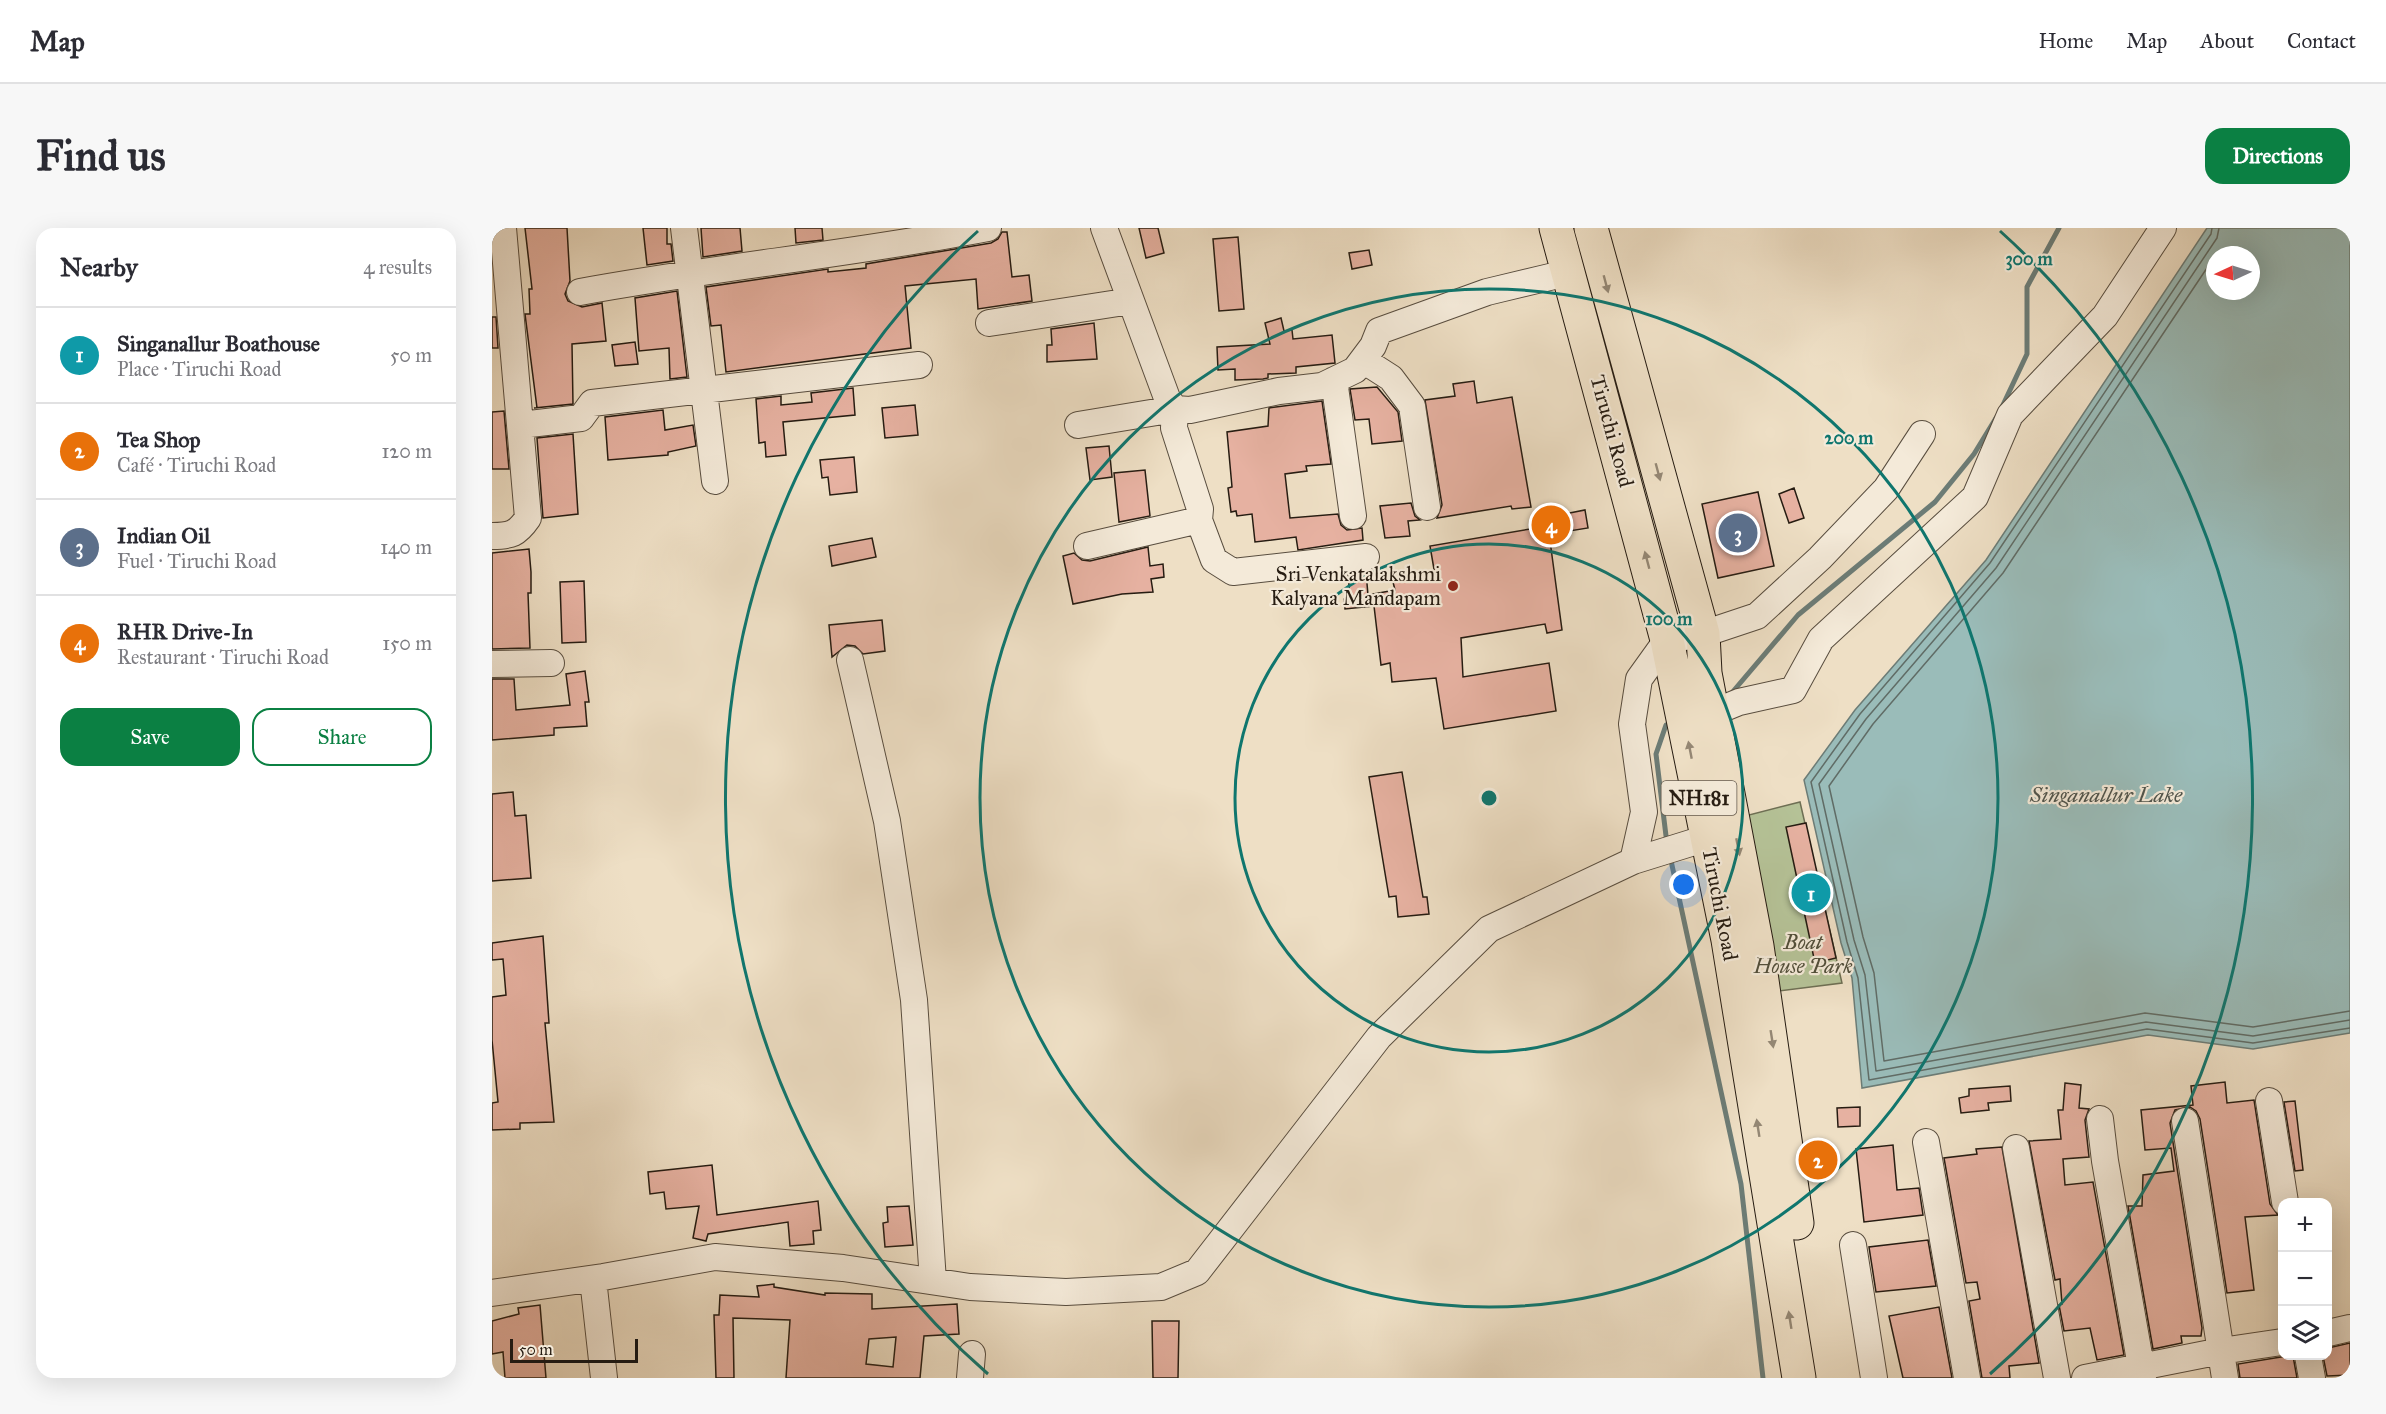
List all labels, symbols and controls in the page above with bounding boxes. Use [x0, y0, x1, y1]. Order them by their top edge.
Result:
text: Map [30, 24, 85, 59]
text: Home [2038, 28, 2093, 54]
text: Map [2126, 28, 2167, 54]
text: About [2200, 28, 2254, 54]
text: Contact [2287, 28, 2356, 54]
button: Directions [2205, 128, 2350, 184]
text: Find us [36, 130, 166, 182]
north arrow [2206, 246, 2260, 300]
text: 300 m [2005, 248, 2053, 271]
text: Nearby [60, 251, 138, 283]
text: 4 results [363, 255, 432, 279]
one-way arrow [1602, 275, 1612, 293]
text: Singanallur Boathouse [117, 330, 320, 357]
text: 1 [76, 343, 83, 367]
text: 50 m [390, 343, 432, 367]
text: Place · Tiruchi Road [117, 357, 282, 381]
street label: Tiruchi Road [1585, 372, 1640, 490]
text: Tea Shop [117, 426, 201, 453]
text: 200 m [1825, 427, 1874, 449]
text: 2 [75, 439, 84, 463]
text: 120 m [381, 439, 432, 463]
text: Café · Tiruchi Road [117, 453, 276, 477]
one-way arrow [1654, 463, 1664, 481]
pin: 4 [1532, 502, 1570, 548]
pin: 3 [1718, 510, 1758, 556]
text: Indian Oil [117, 522, 210, 549]
text: 3 [76, 535, 84, 559]
text: 140 m [380, 535, 432, 559]
text: Fuel · Tiruchi Road [117, 549, 277, 573]
one-way arrow [1641, 551, 1651, 569]
place label: Sri Venkatalakshmi Kalyana Mandapam [1270, 561, 1441, 611]
marker: Sri Venkatalakshmi Kalyana Mandapam [1446, 579, 1460, 593]
text: 100 m [1646, 608, 1693, 630]
text: RHR Drive-In [117, 618, 253, 645]
text: 4 [74, 631, 85, 655]
text: 150 m [382, 631, 432, 655]
text: Restaurant · Tiruchi Road [117, 645, 329, 669]
button: Save [60, 708, 240, 766]
button: Share [252, 708, 432, 766]
one-way arrow [1685, 740, 1694, 759]
road number: NH181 [1662, 781, 1736, 815]
water label: Singanallur Lake [2029, 781, 2183, 808]
centre of rings [1479, 788, 1499, 808]
one-way arrow [1734, 838, 1743, 857]
street label: Tiruchi Road [1696, 845, 1744, 963]
your location [1669, 870, 1698, 899]
pin: 1 [1792, 870, 1830, 916]
park label: Boat House Park [1752, 929, 1853, 979]
one-way arrow [1767, 1030, 1776, 1049]
one-way arrow [1754, 1118, 1763, 1137]
pin: 2 [1798, 1138, 1838, 1182]
map controls [2278, 1198, 2332, 1360]
button: + [2278, 1198, 2332, 1252]
button: − [2278, 1252, 2332, 1306]
button: layers [2278, 1306, 2332, 1360]
one-way arrow [1785, 1311, 1794, 1330]
scale bar [510, 1336, 638, 1364]
text: 50 m [519, 1340, 553, 1359]

